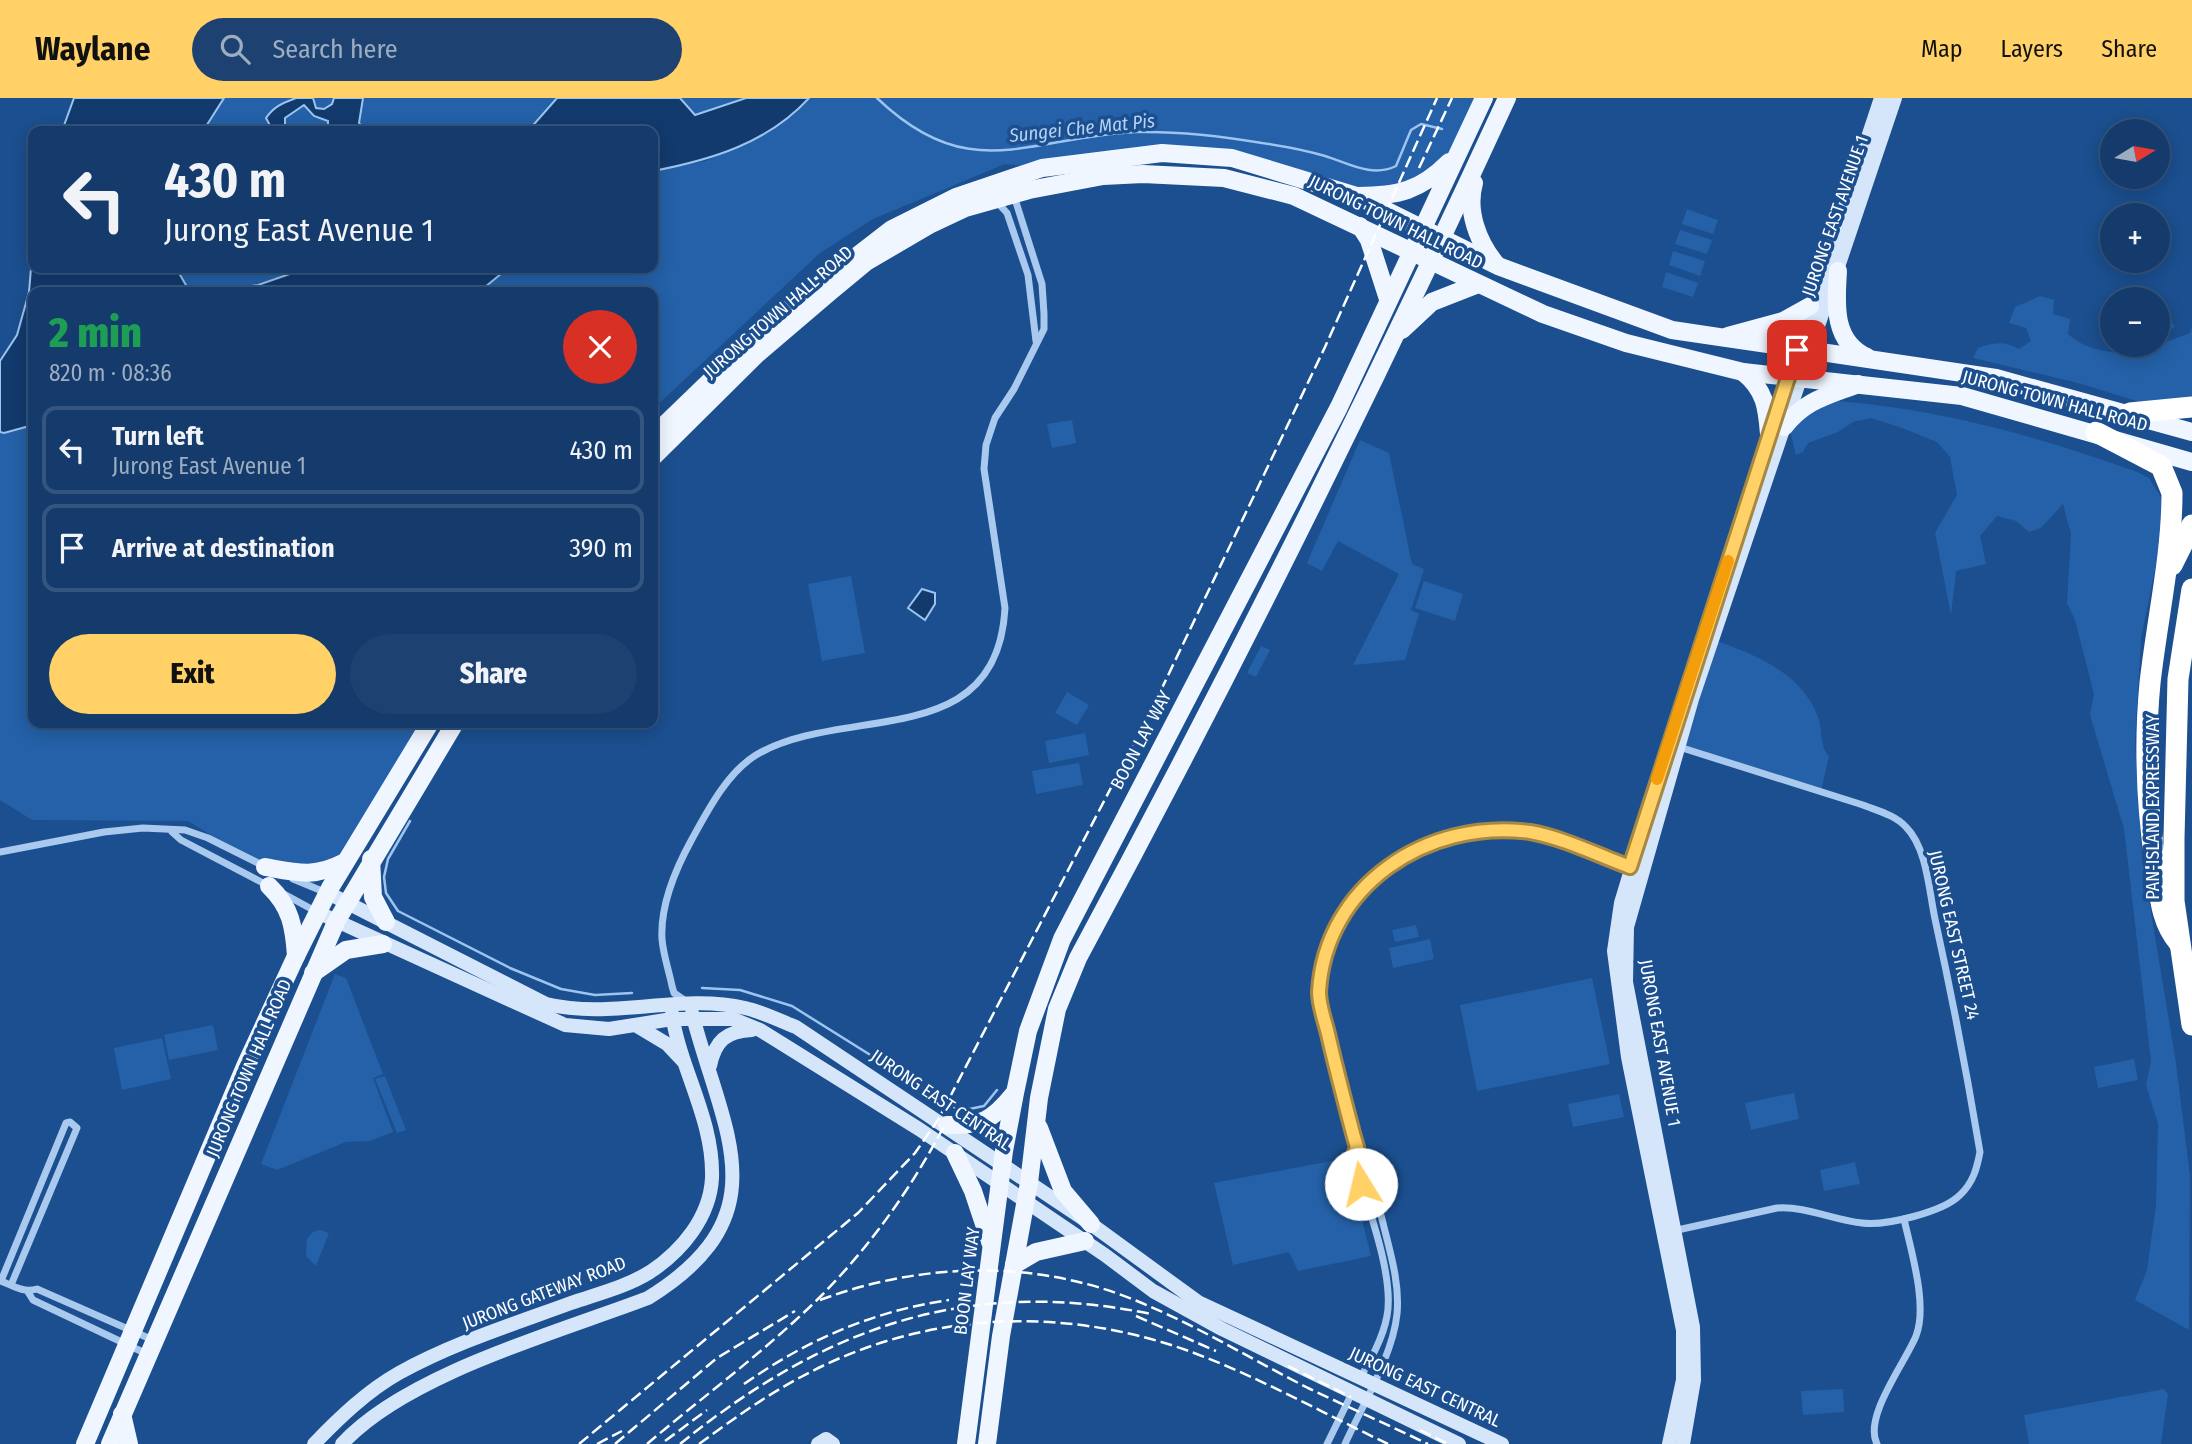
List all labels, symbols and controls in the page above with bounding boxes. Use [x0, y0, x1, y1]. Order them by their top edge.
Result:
search box [192, 18, 682, 81]
text: Waylane [35, 29, 150, 69]
icon: search [216, 30, 254, 68]
text: Search here [272, 34, 398, 65]
text: Map [1921, 35, 1963, 63]
text: Layers [2001, 35, 2063, 63]
text: Share [2101, 35, 2157, 63]
water label: Sungei Che Mat Pis [1007, 109, 1156, 147]
north arrow [2100, 119, 2170, 189]
map controls [2100, 119, 2170, 357]
street label: JURONG EAST AVENUE 1 [1797, 133, 1873, 299]
text: 430 m [164, 151, 286, 210]
icon: left [49, 154, 140, 245]
street label: JURONG TOWN HALL ROAD [1305, 170, 1487, 274]
button: + [2100, 203, 2170, 273]
text: Jurong East Avenue 1 [164, 211, 434, 249]
street label: JURONG TOWN HALL ROAD [699, 241, 857, 383]
button: − [2100, 287, 2170, 357]
text: 2 min [49, 308, 142, 358]
button: close [563, 310, 637, 384]
pin [1767, 320, 1827, 380]
icon: arrive [1778, 331, 1816, 369]
text: 820 m · 08:36 [49, 359, 172, 387]
street label: JURONG TOWN HALL ROAD [1960, 366, 2150, 436]
text: Turn left [112, 421, 204, 452]
icon: left [53, 431, 91, 469]
text: 430 m [569, 435, 633, 466]
text: Jurong East Avenue 1 [112, 452, 306, 480]
icon: arrive [53, 529, 91, 567]
text: Arrive at destination [112, 533, 335, 564]
text: 390 m [569, 533, 633, 564]
button: Exit [49, 634, 336, 714]
button: Share [350, 634, 637, 714]
street label: BOON LAY WAY [1106, 687, 1176, 793]
street label: PAN-ISLAND EXPRESSWAY [2142, 714, 2164, 900]
street label: JURONG EAST STREET 24 [1924, 848, 1984, 1022]
street label: JURONG EAST AVENUE 1 [1634, 958, 1686, 1128]
street label: JURONG TOWN HALL ROAD [202, 976, 296, 1160]
street label: JURONG EAST CENTRAL [866, 1045, 1016, 1155]
position arrow [1324, 1147, 1398, 1221]
street label: BOON LAY WAY [949, 1226, 985, 1336]
street label: JURONG GATEWAY ROAD [459, 1252, 629, 1334]
street label: JURONG EAST CENTRAL [1346, 1342, 1504, 1432]

